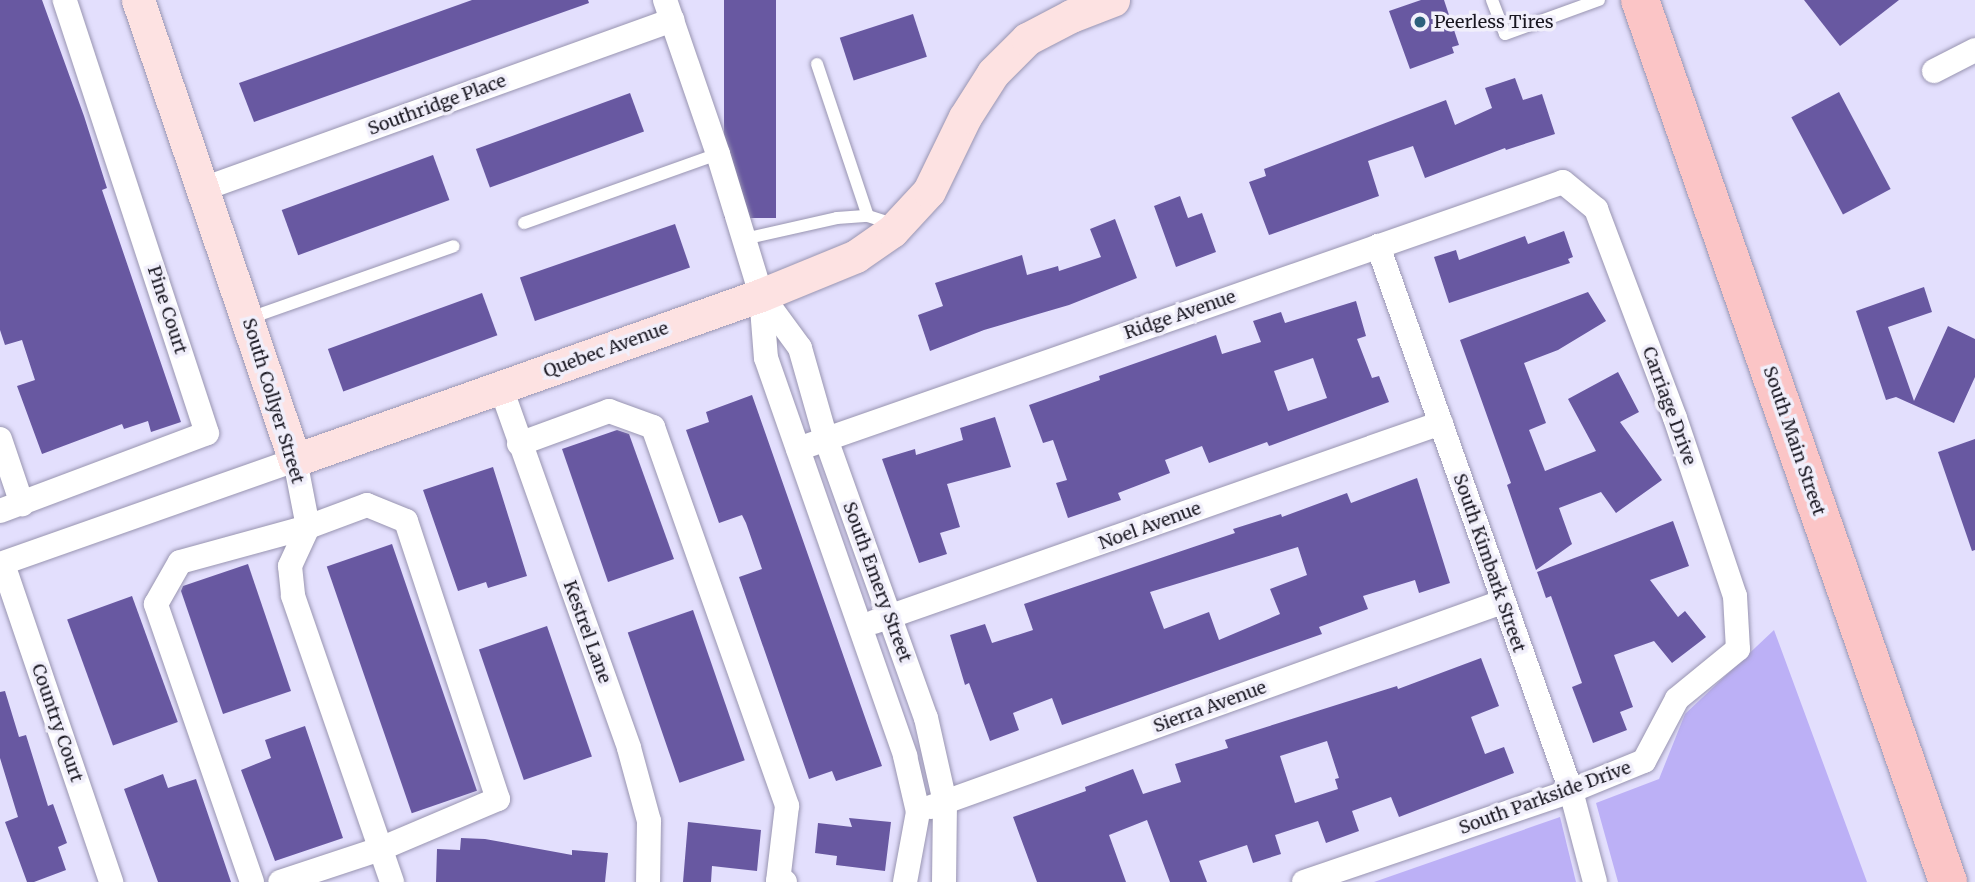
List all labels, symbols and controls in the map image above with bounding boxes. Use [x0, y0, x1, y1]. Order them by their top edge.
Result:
place label: Peerless Tires [1434, 11, 1553, 33]
marker: Peerless Tires [1412, 14, 1428, 30]
street label: Southridge Place [365, 70, 509, 140]
street label: Pine Court [143, 263, 191, 357]
street label: Ridge Avenue [1121, 286, 1239, 344]
street label: South Collyer Street [238, 316, 308, 486]
street label: Quebec Avenue [541, 317, 671, 383]
street label: Carriage Drive [1638, 344, 1700, 468]
street label: South Main Street [1758, 363, 1830, 519]
street label: South Kimbark Street [1448, 471, 1530, 655]
street label: Noel Avenue [1096, 498, 1204, 554]
street label: South Emery Street [838, 499, 916, 665]
street label: Kestrel Lane [558, 578, 616, 686]
street label: Country Court [27, 661, 87, 785]
street label: Sierra Avenue [1151, 677, 1269, 737]
street label: South Parkside Drive [1456, 757, 1634, 839]

